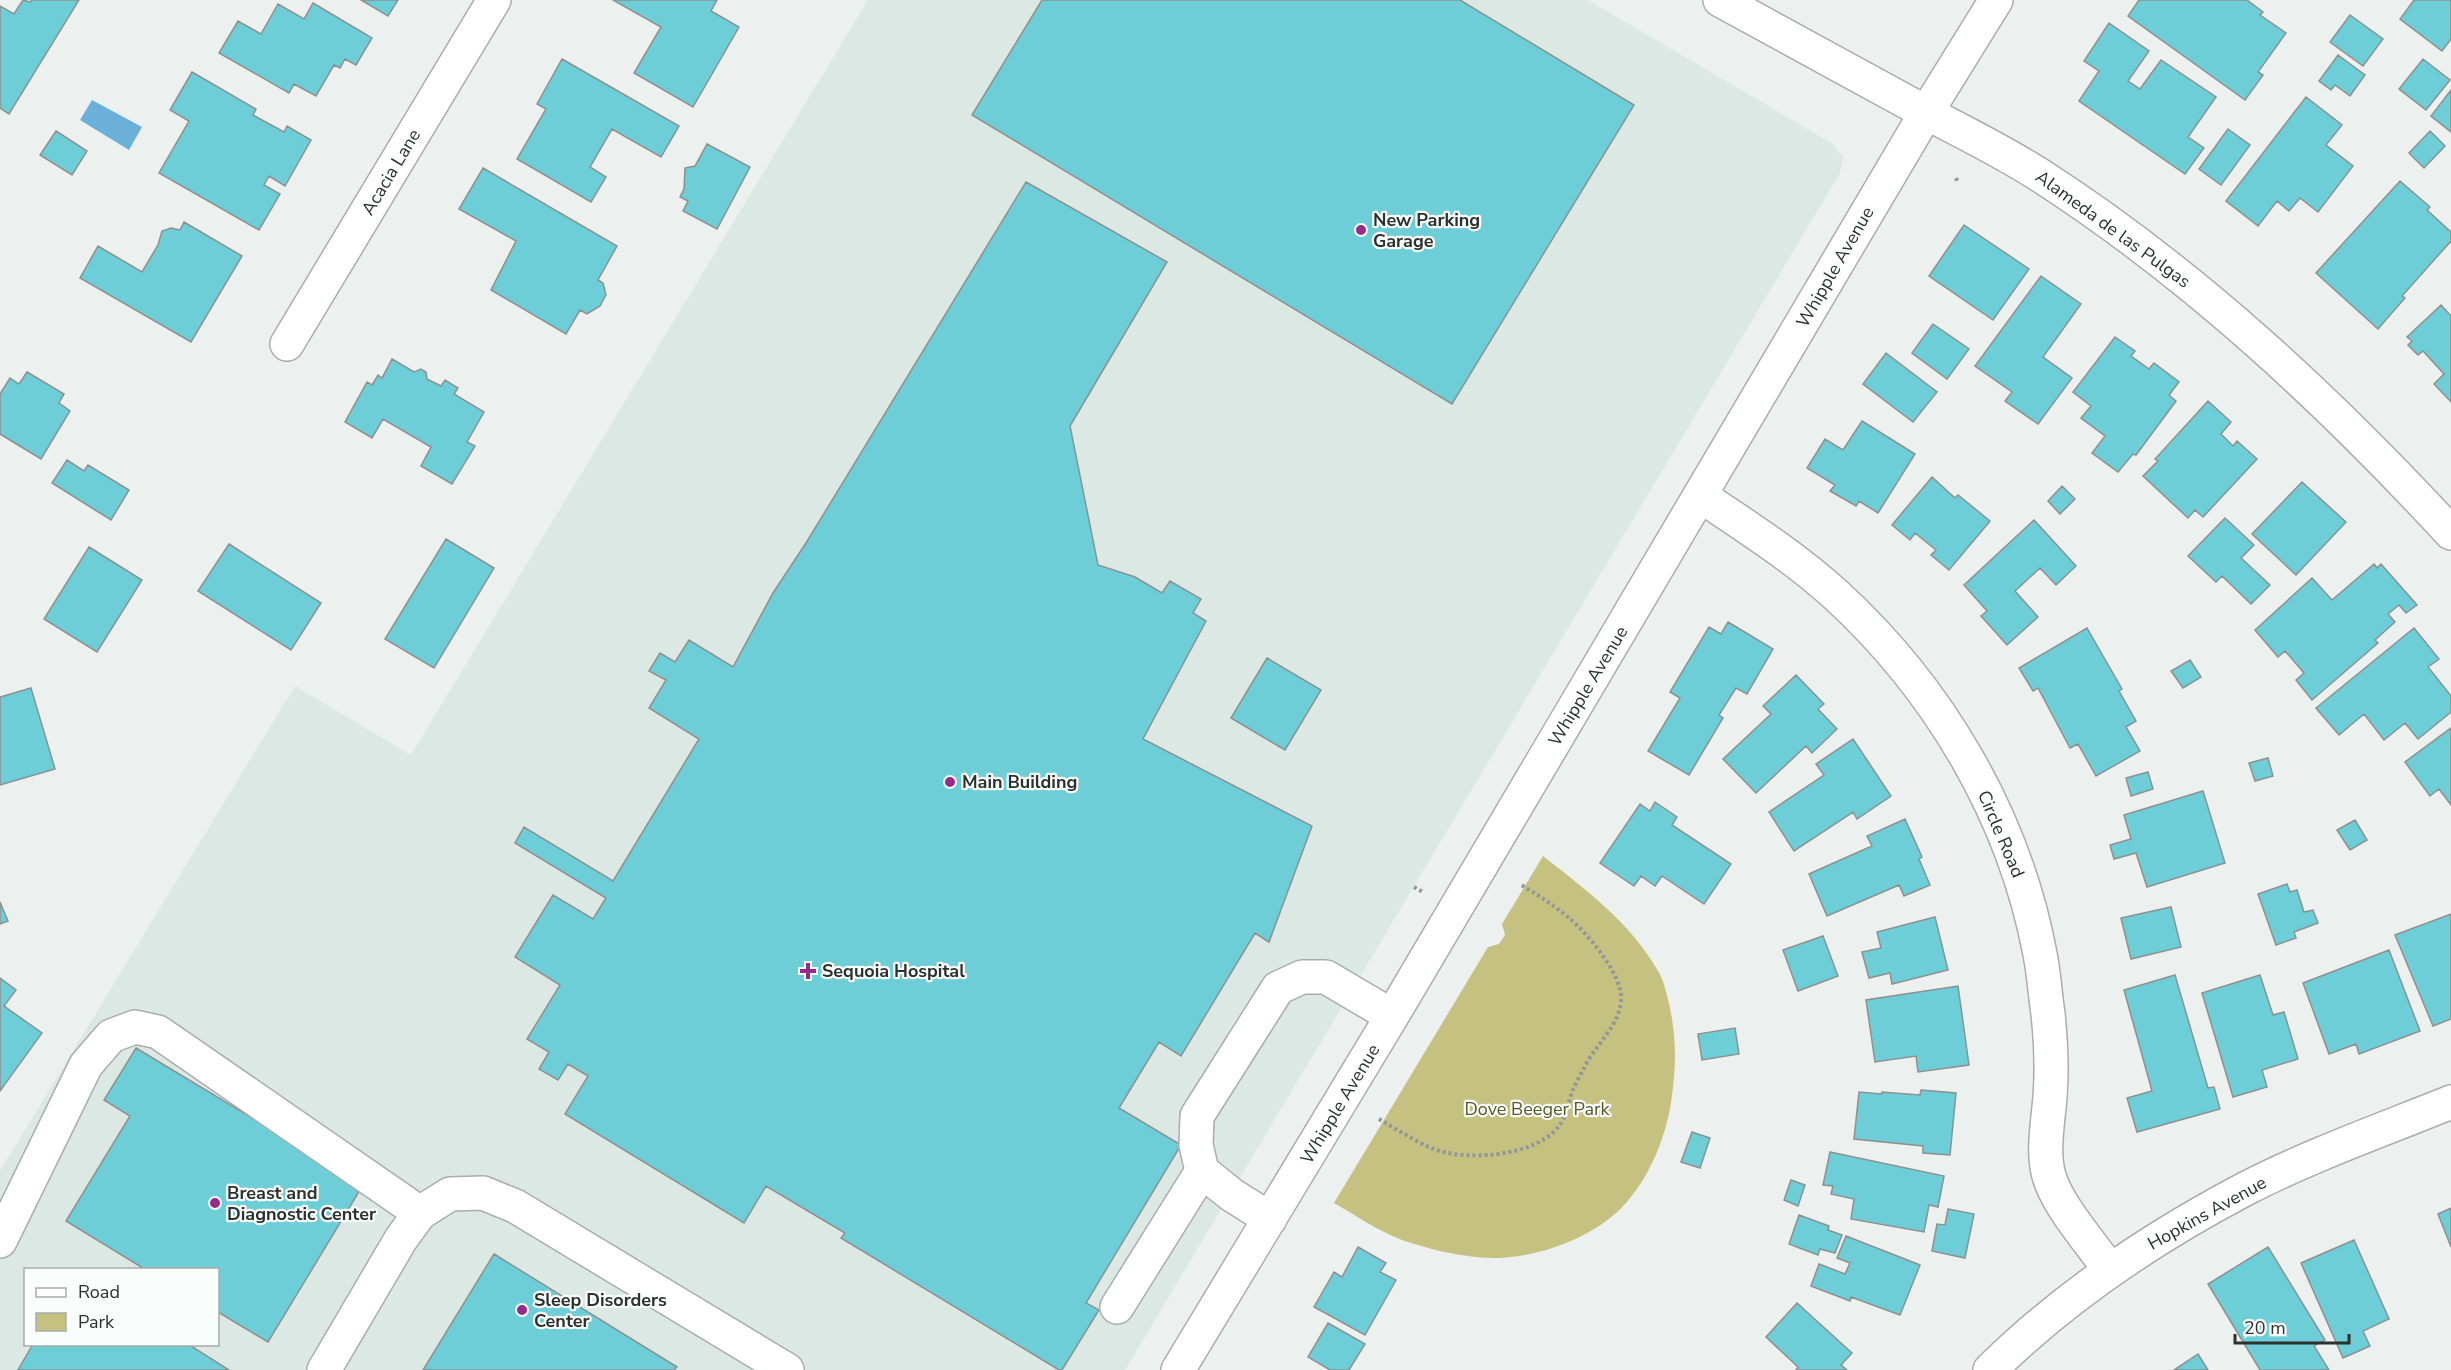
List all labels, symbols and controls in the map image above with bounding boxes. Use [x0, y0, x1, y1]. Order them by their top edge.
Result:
street label: Acacia Lane [356, 124, 426, 220]
street label: Alameda de las Pulgas [2031, 165, 2195, 293]
street label: Whipple Avenue [1791, 202, 1879, 332]
place label: New Parking Garage [1373, 208, 1480, 253]
marker: New Parking Garage [1354, 223, 1368, 237]
street label: Whipple Avenue [1543, 622, 1633, 750]
place label: Main Building [962, 770, 1077, 794]
marker: Main Building [943, 775, 957, 789]
street label: Circle Road [1972, 787, 2030, 881]
place label: Sequoia Hospital [822, 959, 965, 983]
marker: Sequoia Hospital [799, 962, 817, 980]
street label: Whipple Avenue [1295, 1040, 1385, 1168]
park label: Dove Beeger Park [1464, 1097, 1611, 1121]
street label: Hopkins Avenue [2143, 1170, 2271, 1256]
place label: Breast and Diagnostic Center [227, 1181, 376, 1226]
marker: Breast and Diagnostic Center [208, 1196, 222, 1210]
legend [24, 1268, 219, 1346]
text: Road [78, 1280, 120, 1304]
place label: Sleep Disorders Center [534, 1288, 667, 1333]
marker: Sleep Disorders Center [515, 1303, 529, 1317]
scale bar [2235, 1307, 2349, 1345]
text: Park [78, 1310, 115, 1334]
text: 20 m [2244, 1316, 2286, 1340]

